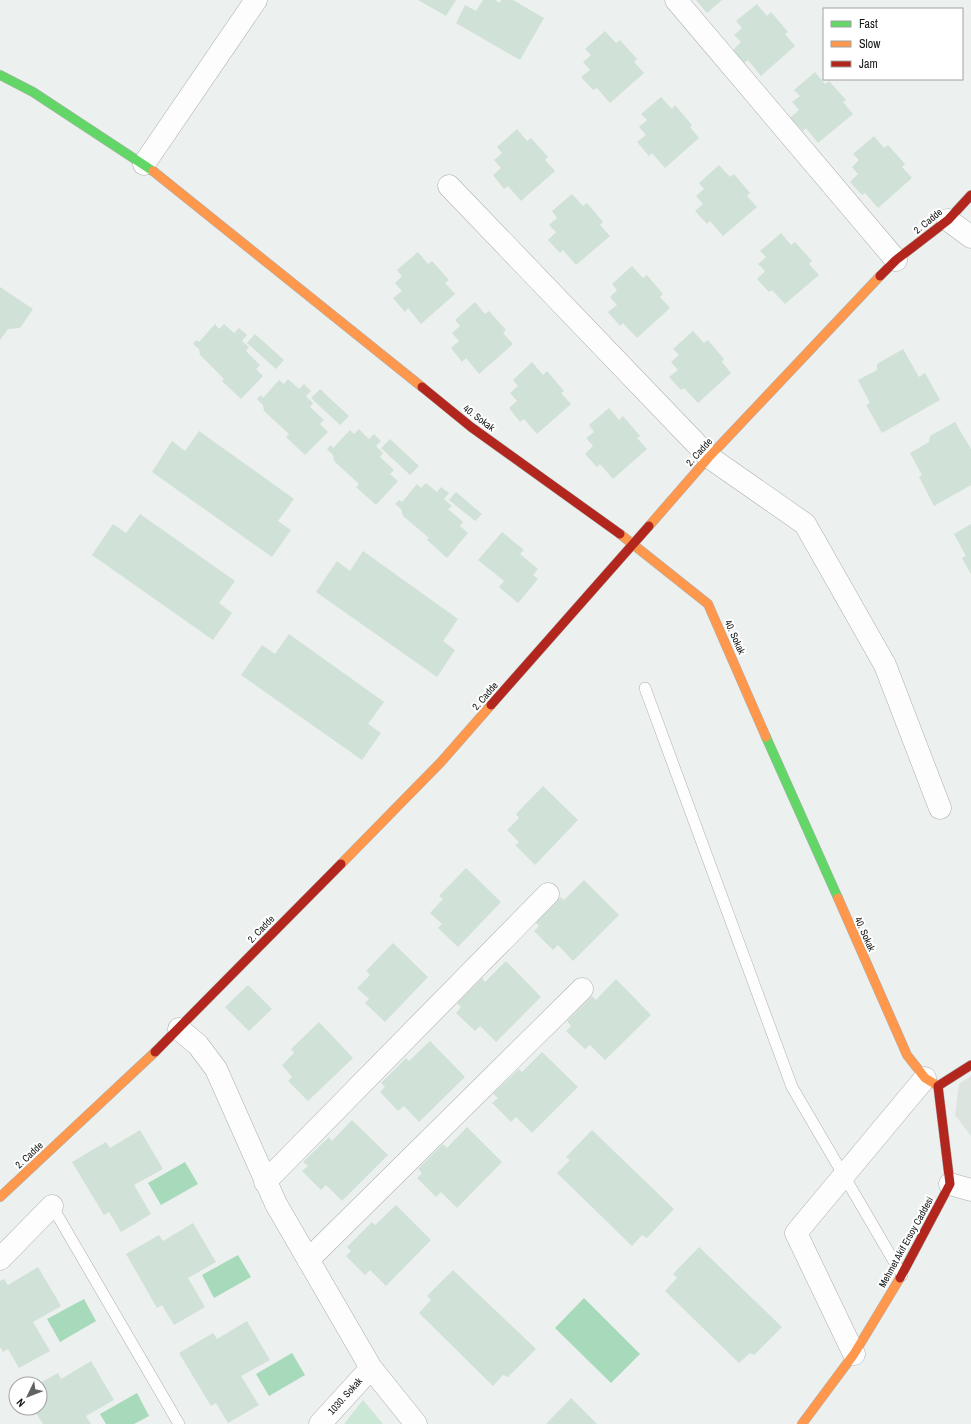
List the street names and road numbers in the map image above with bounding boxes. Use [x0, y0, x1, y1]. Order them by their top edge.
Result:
street label: 2. Cadde [911, 205, 945, 237]
street label: 40. Sokak [461, 402, 498, 435]
street label: 2. Cadde [683, 435, 715, 469]
street label: 40. Sokak [722, 618, 749, 657]
street label: 2. Cadde [469, 679, 501, 713]
street label: 2. Cadde [245, 912, 278, 945]
street label: 40. Sokak [852, 915, 879, 954]
street label: 2. Cadde [12, 1139, 46, 1171]
street label: Mehmet Akif Ersoy Caddesi [876, 1194, 936, 1290]
street label: 1030. Sokak [325, 1374, 366, 1417]

